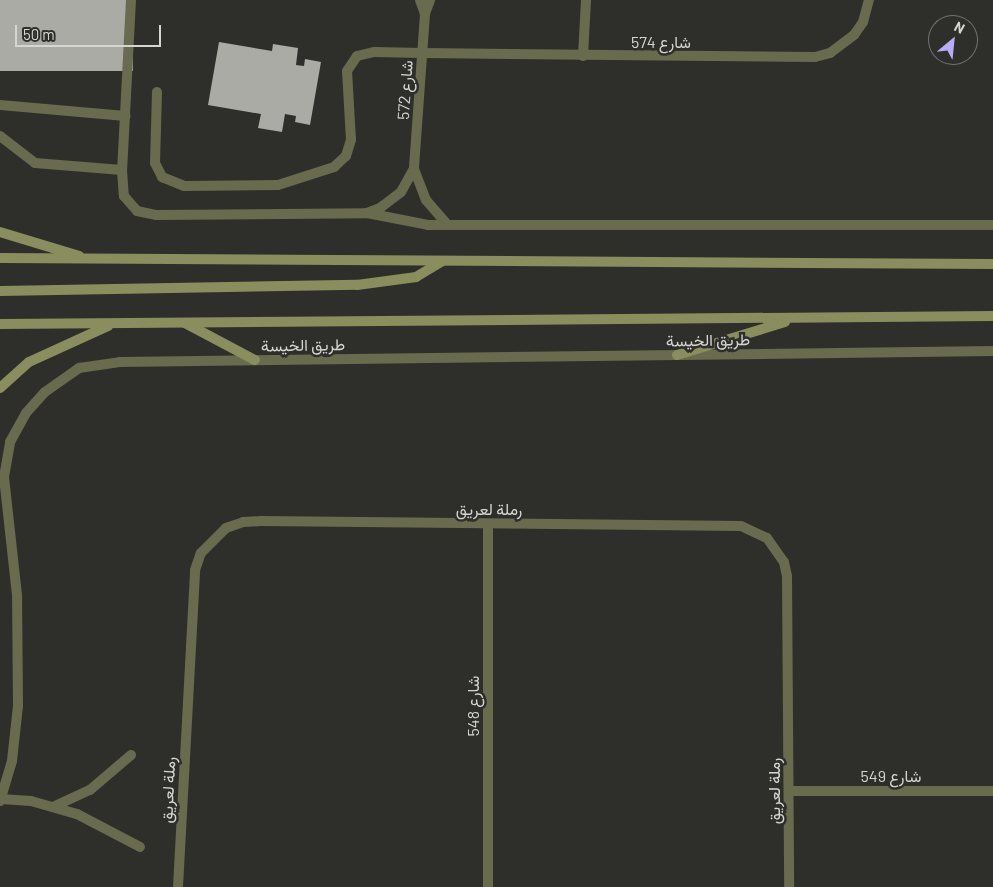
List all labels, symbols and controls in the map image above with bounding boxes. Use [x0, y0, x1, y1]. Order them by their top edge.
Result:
scale bar [18, 15, 164, 47]
north arrow [928, 15, 978, 65]
text: N [952, 18, 968, 37]
text: 50 m [23, 25, 55, 43]
street label: شارع 574 [631, 32, 691, 52]
street label: شارع 572 [393, 60, 417, 120]
street label: طريق الخيسة [666, 330, 750, 350]
street label: طريق الخيسة [261, 335, 345, 355]
street label: رملة لعريق [456, 499, 522, 519]
street label: شارع 548 [463, 676, 483, 736]
street label: رملة لعريق [157, 756, 179, 824]
street label: رملة لعريق [764, 758, 784, 824]
street label: شارع 549 [861, 766, 921, 786]

